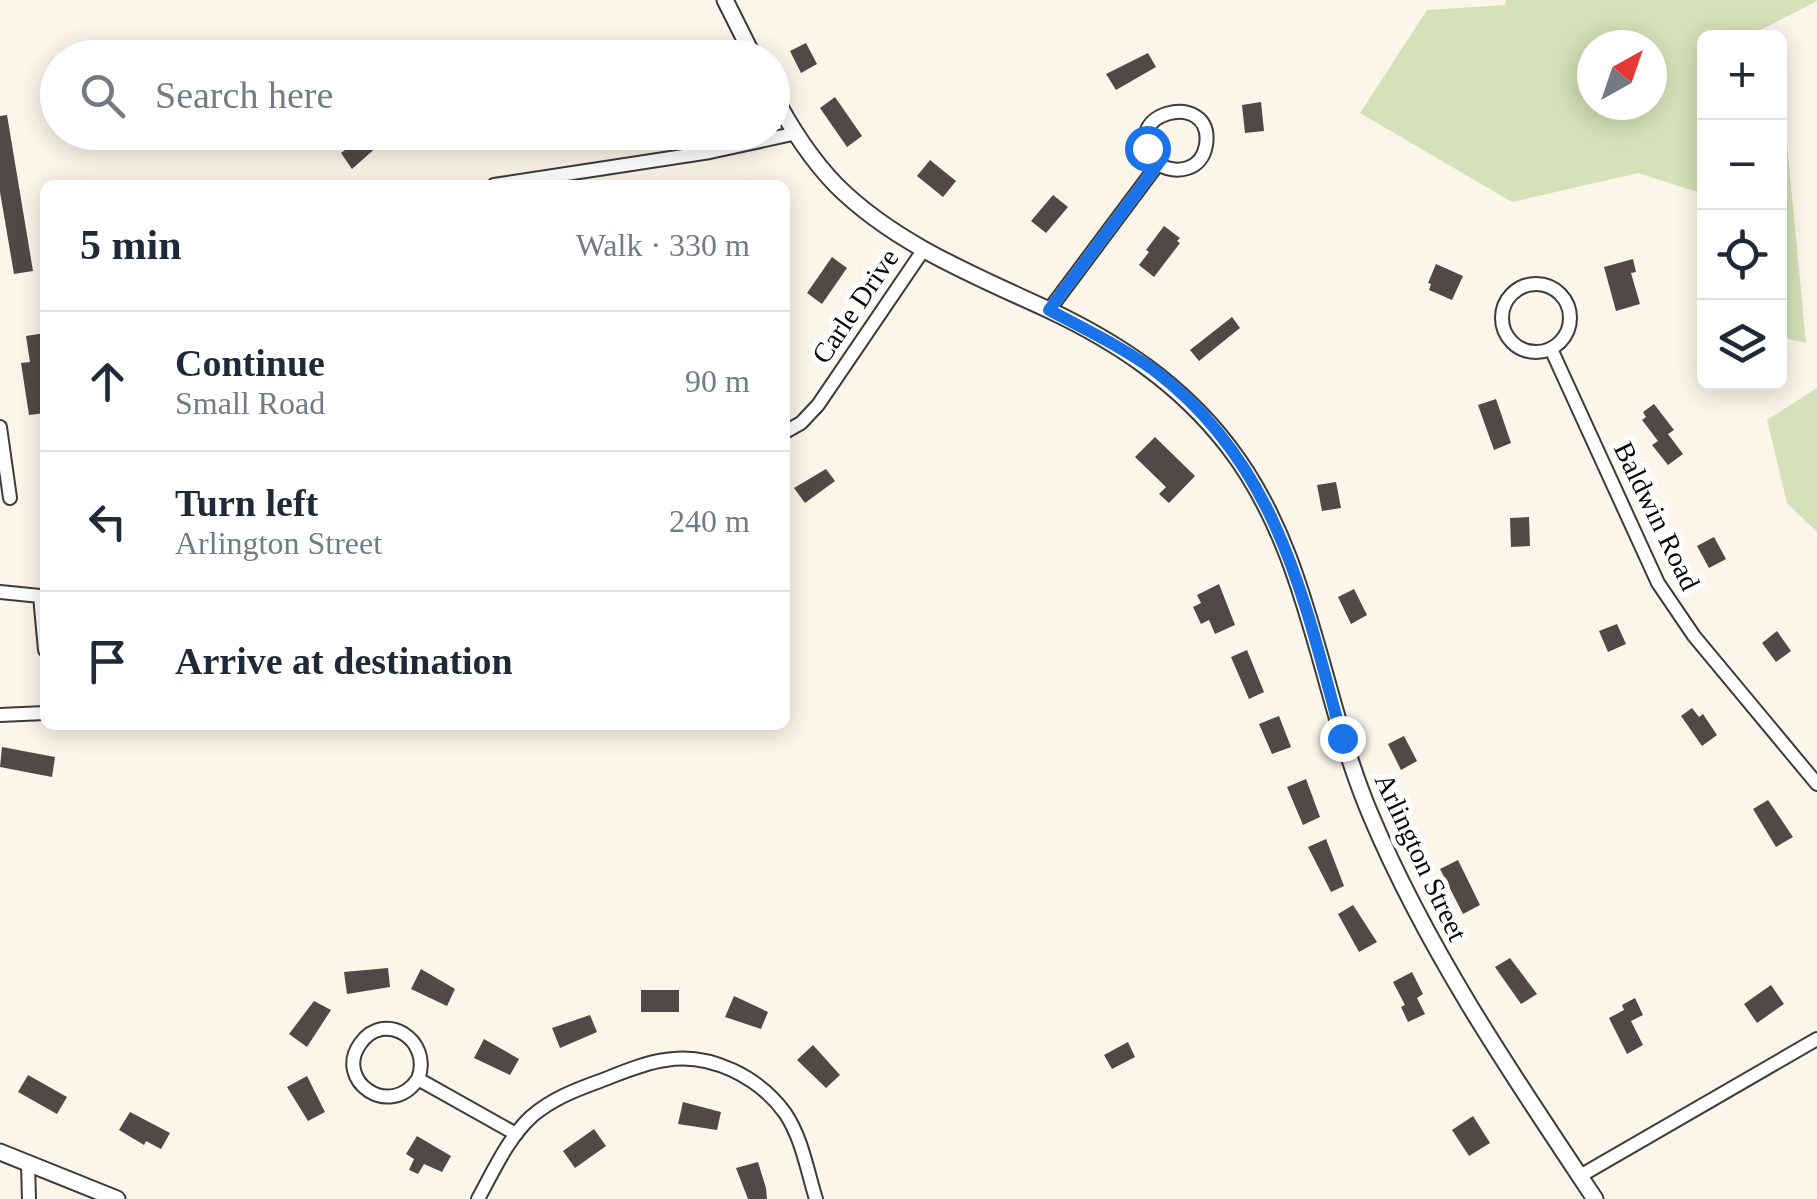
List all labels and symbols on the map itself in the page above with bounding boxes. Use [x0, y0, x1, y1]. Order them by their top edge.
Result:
north arrow [1577, 30, 1667, 120]
route start [1125, 126, 1171, 172]
street label: Carle Drive [805, 243, 905, 369]
street label: Baldwin Road [1608, 437, 1706, 595]
route end [1320, 716, 1366, 762]
street label: Arlington Street [1369, 768, 1473, 946]

